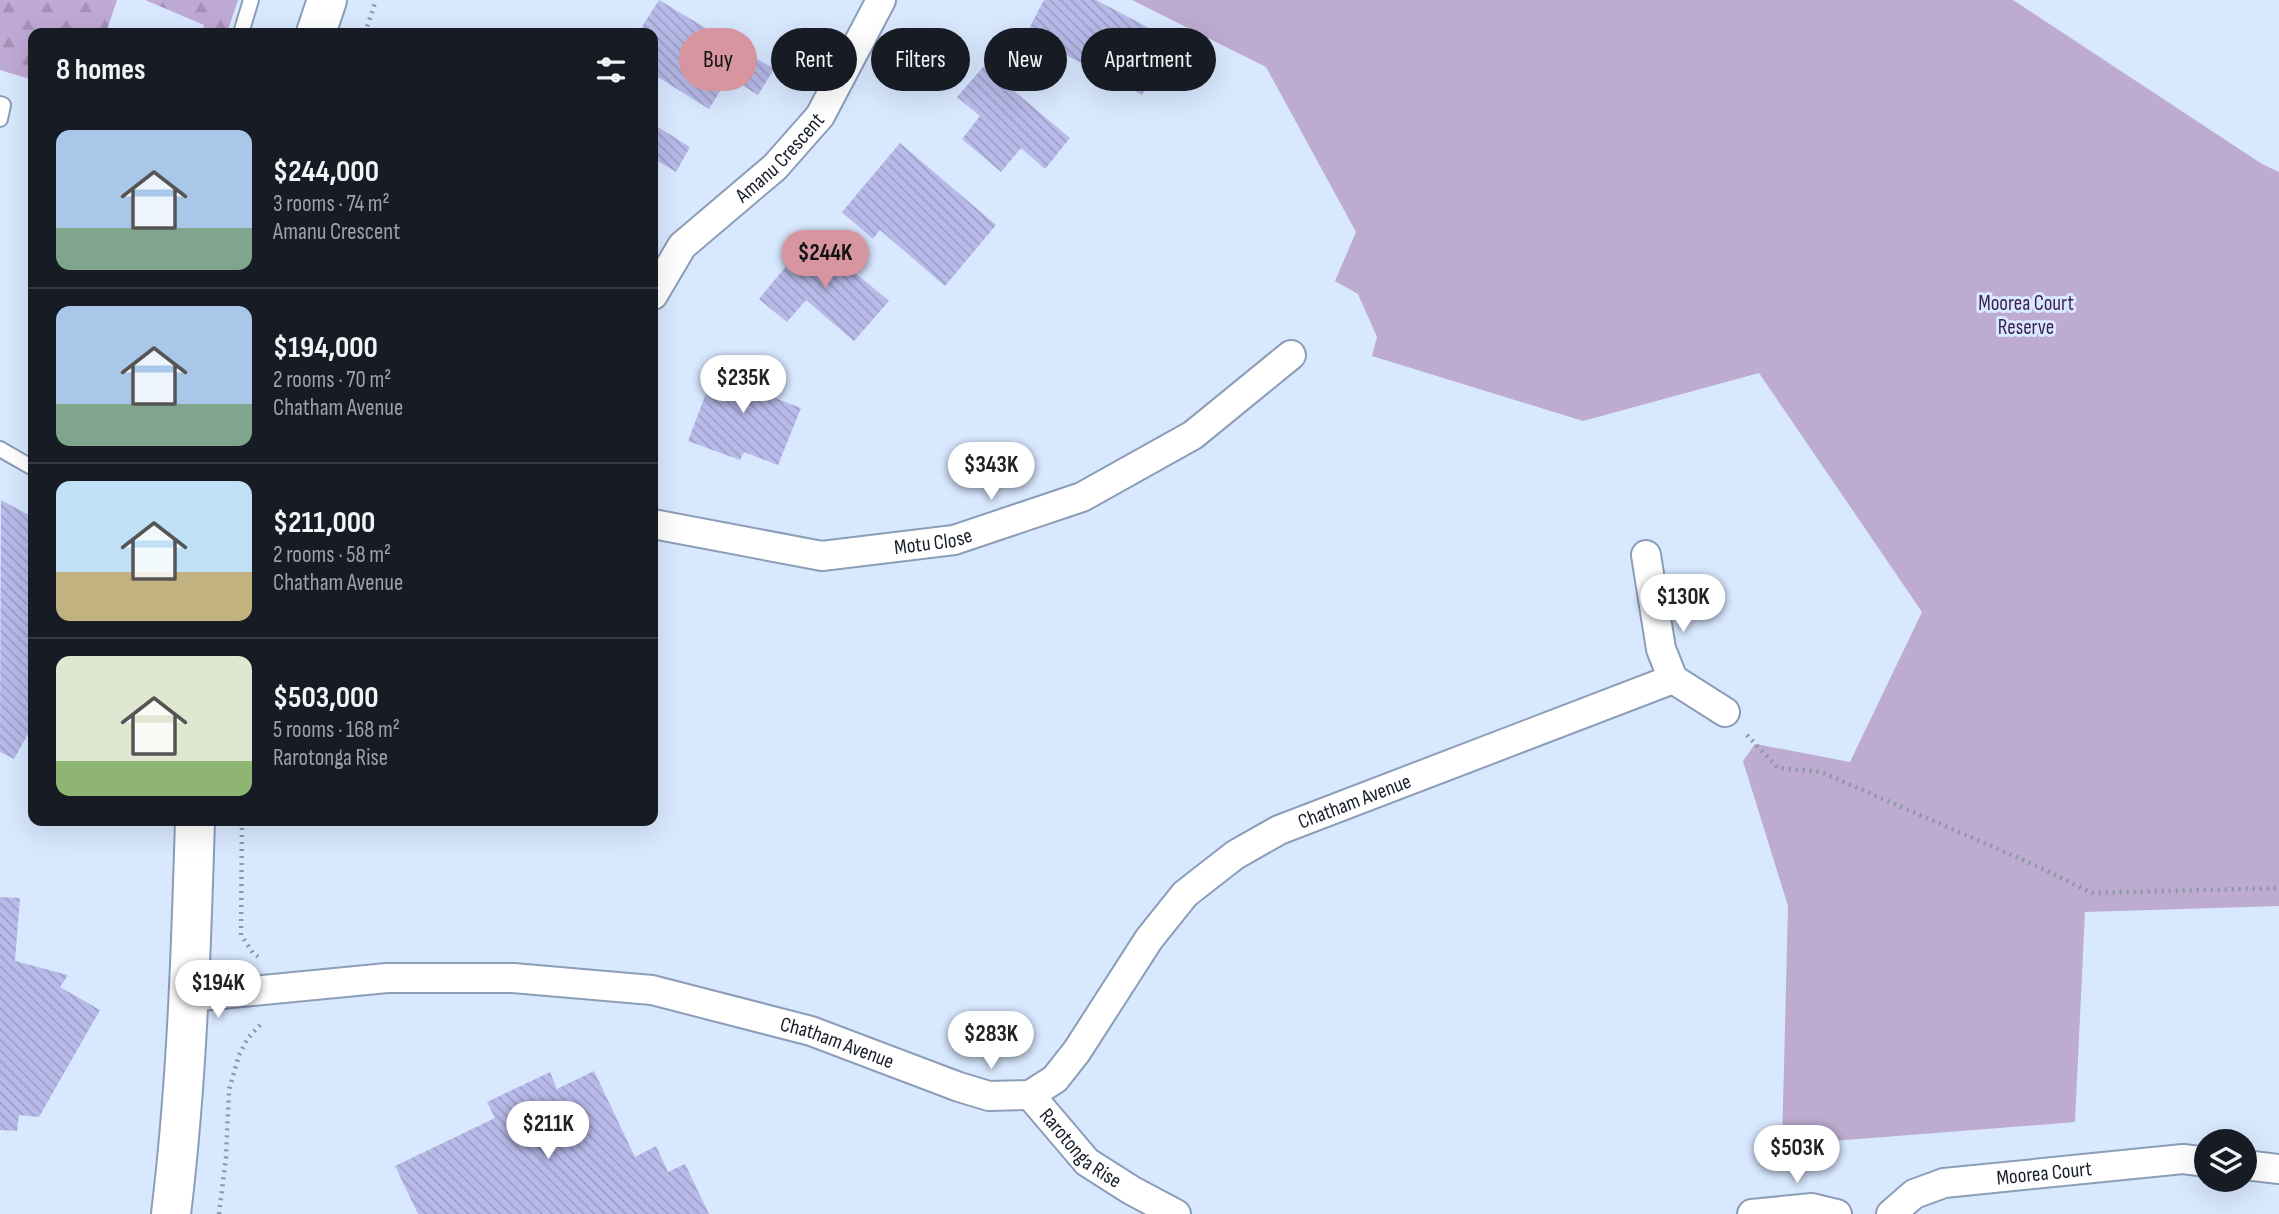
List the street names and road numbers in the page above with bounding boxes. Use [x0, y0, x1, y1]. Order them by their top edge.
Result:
street label: Amanu Crescent [730, 108, 829, 208]
street label: Motu Close [893, 522, 975, 560]
street label: Chatham Avenue [1294, 768, 1414, 834]
street label: Chatham Avenue [778, 1011, 898, 1074]
street label: Rarotonga Rise [1034, 1103, 1126, 1193]
street label: Moorea Court [1995, 1156, 2093, 1190]

